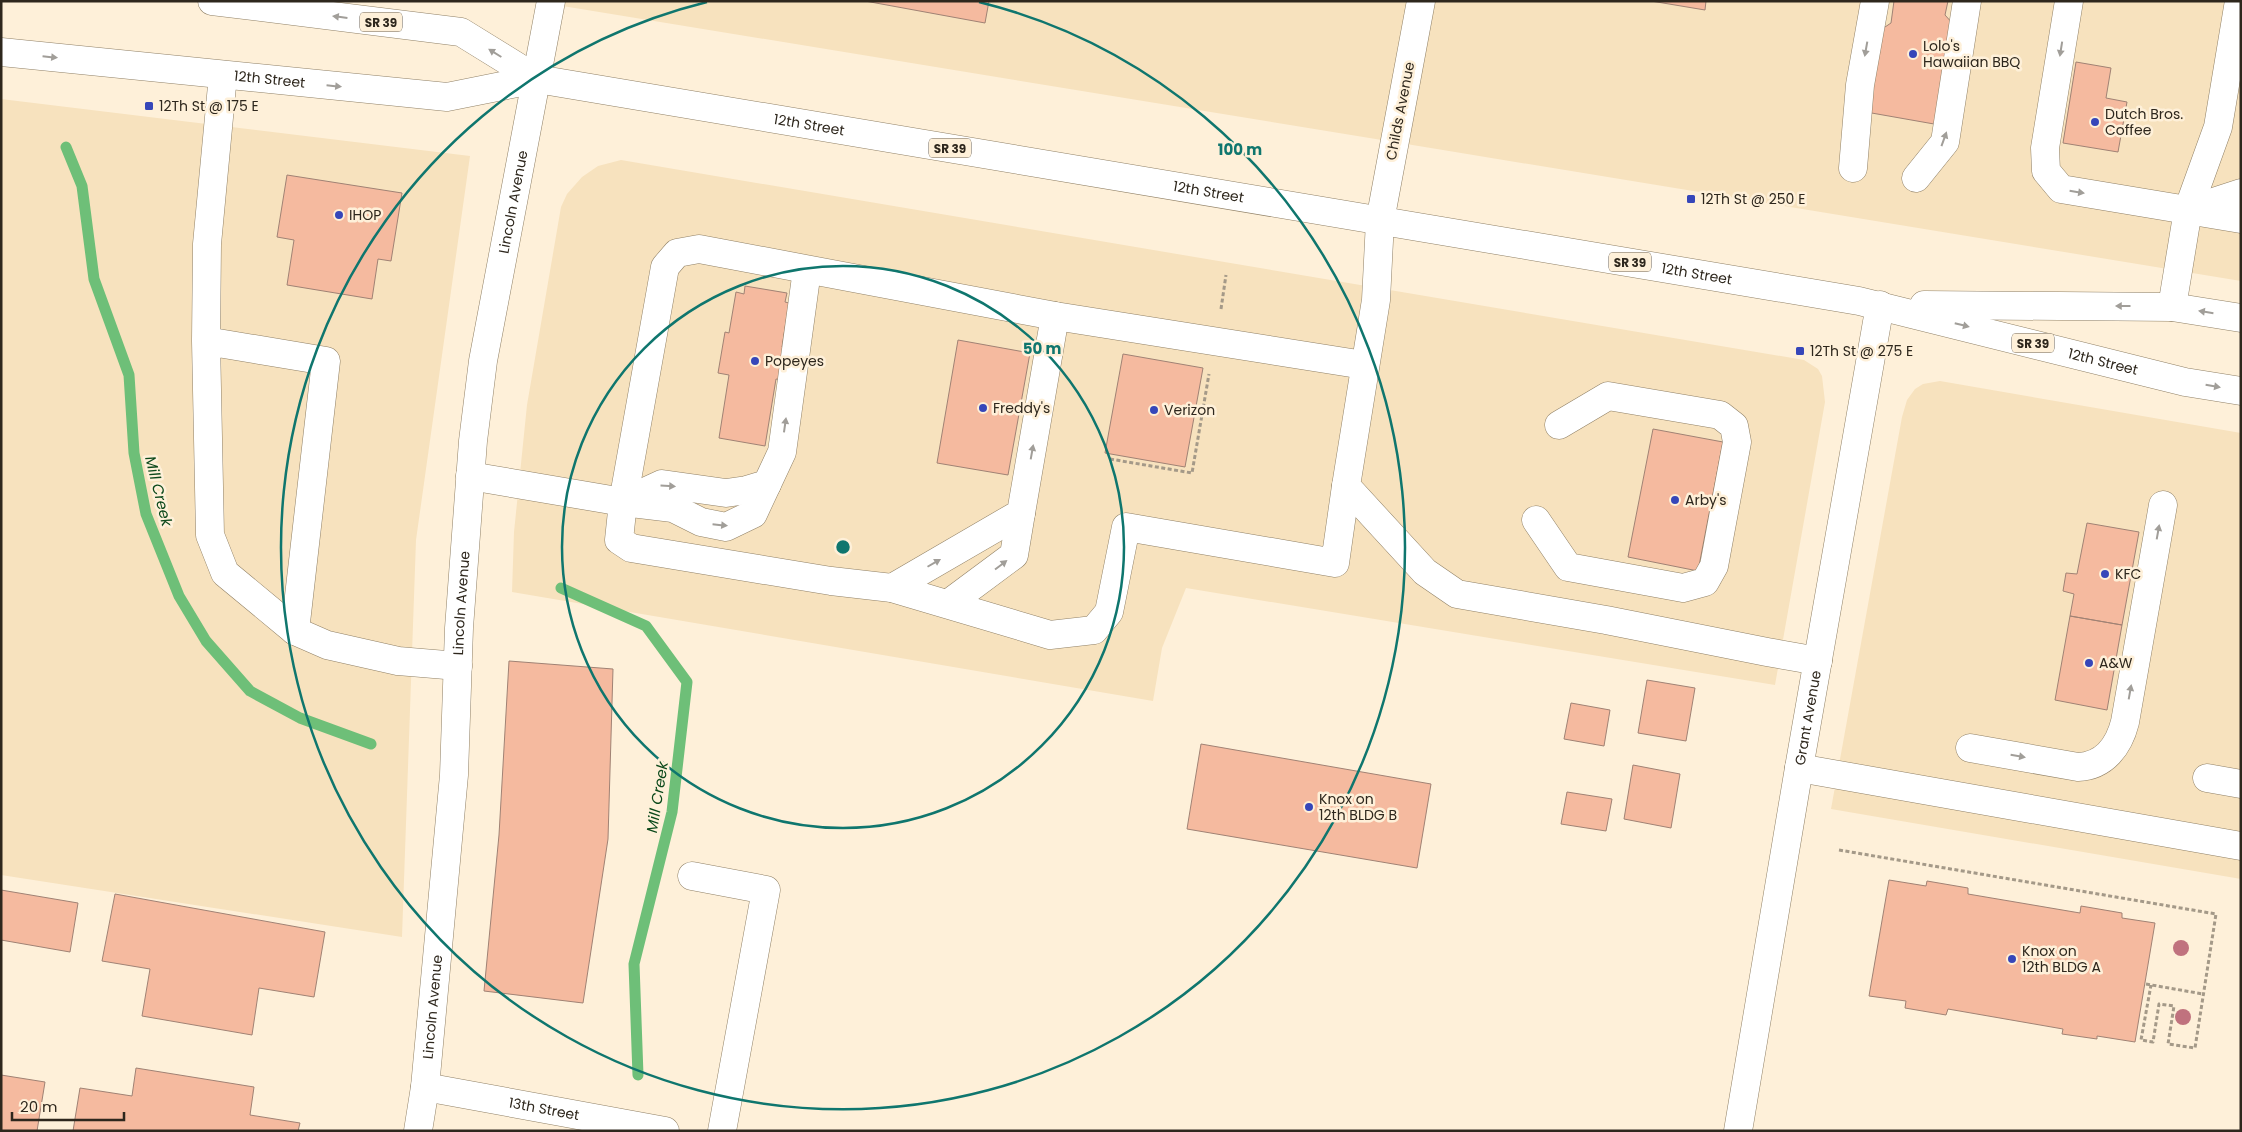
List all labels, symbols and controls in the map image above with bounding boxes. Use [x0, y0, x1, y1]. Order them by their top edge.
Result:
one-way arrow [331, 13, 347, 21]
road number: SR 39 [360, 13, 402, 32]
place label: Lolo's Hawaiian BBQ [1923, 36, 2020, 72]
one-way arrow [1862, 42, 1870, 58]
one-way arrow [2057, 42, 2065, 58]
one-way arrow [489, 48, 502, 58]
marker: Lolo's Hawaiian BBQ [1907, 48, 1919, 60]
one-way arrow [42, 53, 58, 61]
street label: Childs Avenue [1381, 60, 1419, 162]
street label: 12th Street [233, 66, 306, 93]
one-way arrow [327, 82, 343, 90]
place label: 12Th St @ 175 E [159, 96, 259, 116]
marker: 12Th St @ 175 E [143, 100, 155, 112]
place label: Dutch Bros. Coffee [2105, 104, 2183, 140]
street label: 12th Street [772, 109, 846, 140]
marker: Dutch Bros. Coffee [2089, 116, 2101, 128]
one-way arrow [1940, 131, 1948, 146]
road number: SR 39 [929, 138, 971, 158]
text: 100 m [1218, 139, 1262, 160]
street label: Lincoln Avenue [493, 148, 533, 255]
street label: 12th Street [1172, 176, 1245, 208]
one-way arrow [2069, 188, 2085, 196]
place label: 12Th St @ 250 E [1701, 189, 1805, 209]
marker: 12Th St @ 250 E [1685, 193, 1697, 205]
place label: IHOP [349, 205, 381, 225]
marker: IHOP [333, 209, 345, 221]
road number: SR 39 [1609, 252, 1651, 272]
street label: 12th Street [1660, 258, 1734, 290]
one-way arrow [2115, 302, 2131, 310]
one-way arrow [2198, 308, 2214, 316]
one-way arrow [1954, 321, 1969, 329]
road number: SR 39 [2012, 333, 2054, 352]
text: 50 m [1023, 338, 1061, 359]
place label: 12Th St @ 275 E [1810, 341, 1913, 361]
street label: 12th Street [2066, 343, 2140, 380]
marker: 12Th St @ 275 E [1794, 345, 1806, 357]
place label: Popeyes [765, 351, 824, 371]
marker: Popeyes [749, 355, 761, 367]
one-way arrow [2205, 383, 2221, 391]
place label: Freddy's [993, 398, 1050, 418]
place label: Verizon [1164, 400, 1215, 420]
marker: Freddy's [977, 402, 989, 414]
marker: Verizon [1148, 404, 1160, 416]
one-way arrow [782, 417, 790, 433]
one-way arrow [1028, 444, 1036, 460]
water label: Mill Creek [140, 454, 178, 530]
one-way arrow [661, 482, 677, 490]
place label: Arby's [1685, 490, 1727, 510]
marker: Arby's [1669, 494, 1681, 506]
one-way arrow [713, 521, 729, 529]
one-way arrow [2155, 524, 2163, 540]
centre of rings [834, 538, 852, 556]
street label: Lincoln Avenue [448, 550, 475, 656]
one-way arrow [927, 559, 941, 568]
one-way arrow [994, 559, 1007, 570]
place label: KFC [2115, 564, 2141, 584]
marker: KFC [2099, 568, 2111, 580]
place label: A&W [2099, 653, 2133, 673]
marker: A&W [2083, 657, 2095, 669]
street label: Grant Avenue [1790, 669, 1826, 767]
one-way arrow [2127, 684, 2135, 700]
one-way arrow [2010, 753, 2026, 761]
water label: Mill Creek [641, 759, 673, 834]
place label: Knox on 12th BLDG B [1319, 789, 1397, 825]
marker: Knox on 12th BLDG B [1303, 801, 1315, 813]
place label: Knox on 12th BLDG A [2022, 941, 2101, 977]
marker: Knox on 12th BLDG A [2006, 953, 2018, 965]
street label: Lincoln Avenue [418, 954, 447, 1060]
scale bar [12, 1090, 125, 1122]
street label: 13th Street [507, 1093, 581, 1125]
text: 20 m [20, 1096, 58, 1117]

